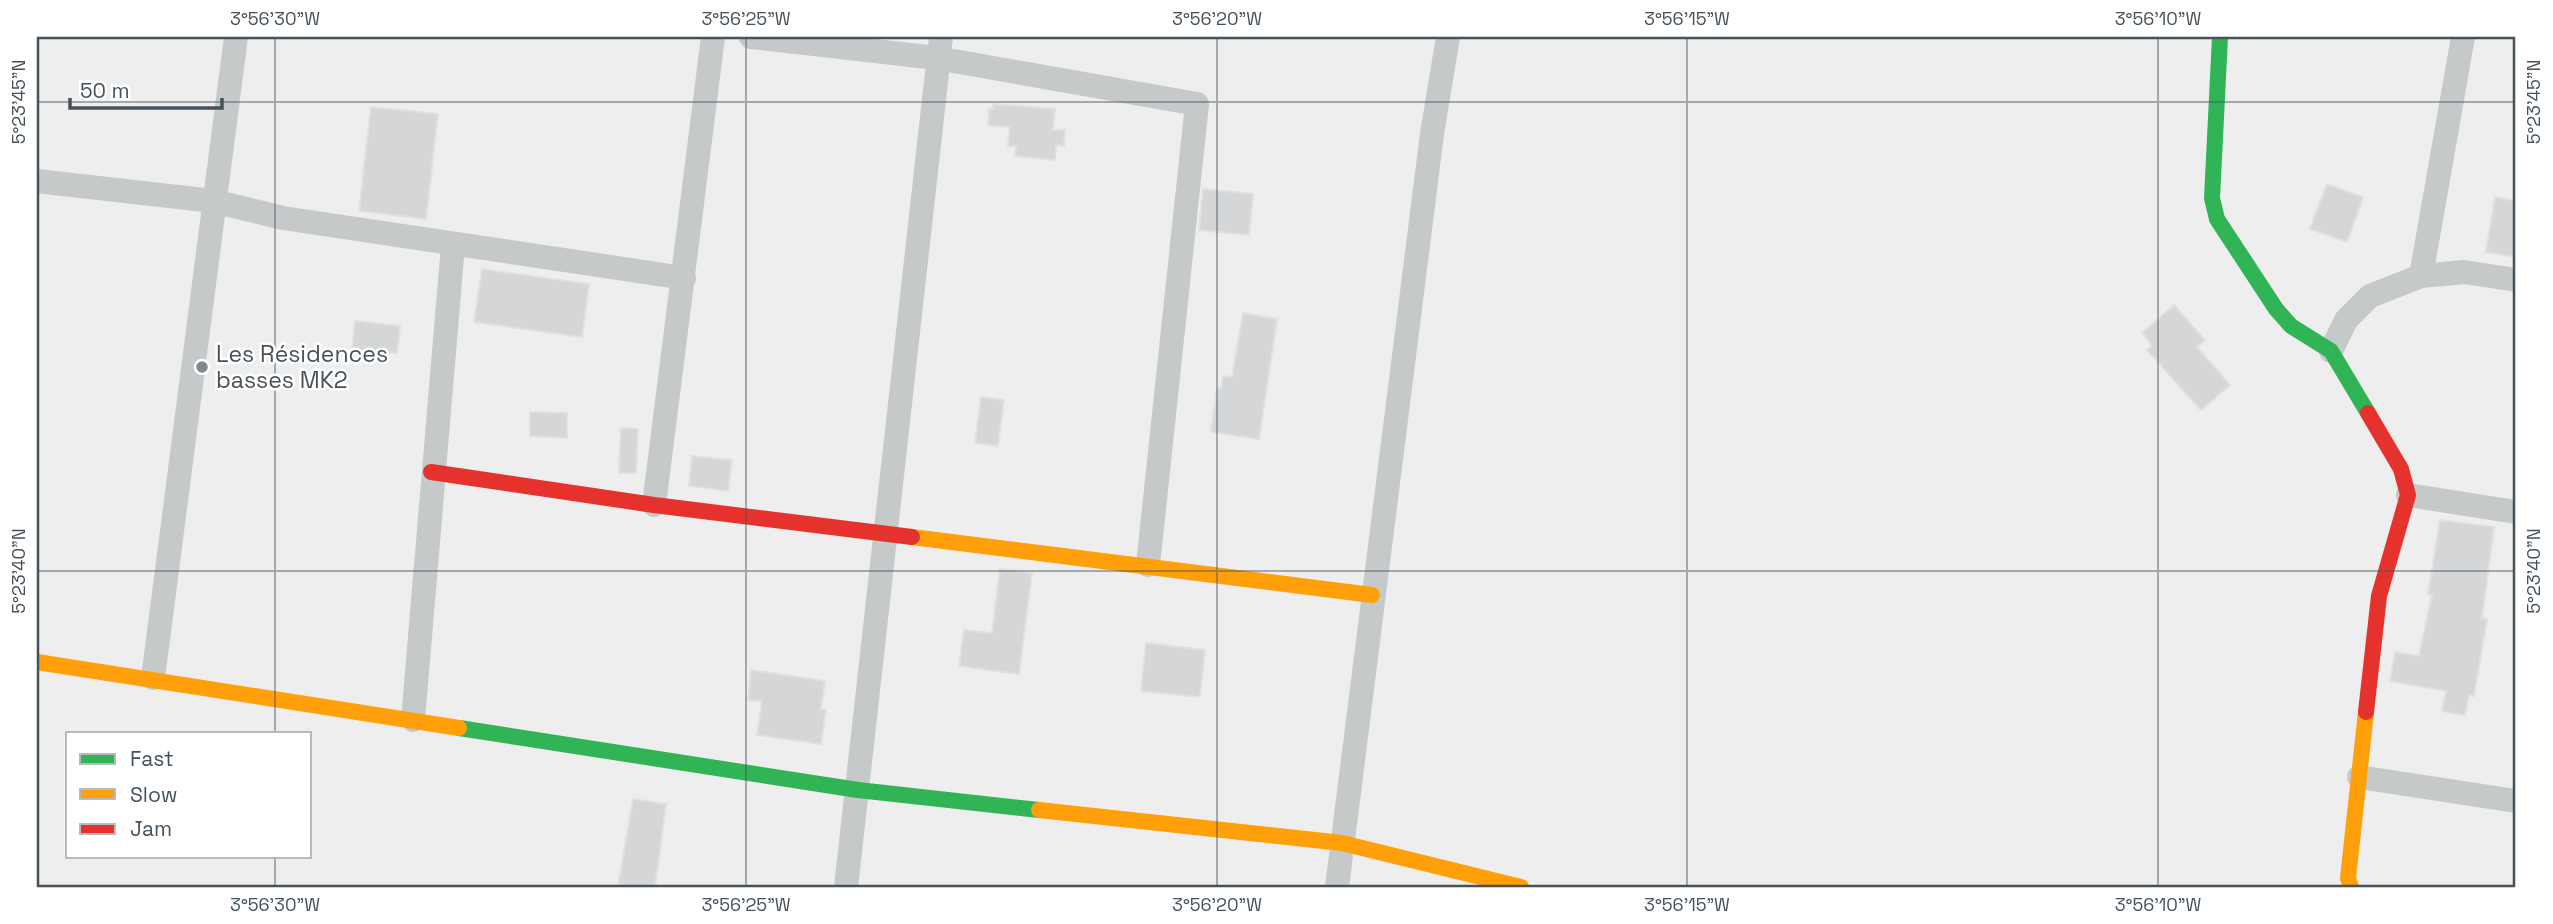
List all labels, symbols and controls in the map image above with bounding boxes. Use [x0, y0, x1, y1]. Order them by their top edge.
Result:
text: 3°56'30"W [230, 7, 320, 30]
text: 3°56'25"W [701, 7, 791, 30]
text: 3°56'20"W [1172, 7, 1262, 30]
text: 3°56'15"W [1644, 7, 1730, 30]
text: 3°56'10"W [2115, 7, 2201, 30]
text: 5°23'45"N [7, 60, 30, 144]
text: 5°23'45"N [2522, 60, 2545, 144]
scale bar [70, 66, 222, 110]
text: 50 m [80, 77, 130, 104]
place label: Les Résidences basses MK2 [216, 339, 388, 395]
marker: Les Résidences basses MK2 [194, 359, 210, 375]
text: 5°23'40"N [7, 528, 30, 614]
text: 5°23'40"N [2522, 528, 2545, 614]
legend [66, 732, 312, 858]
text: Fast [130, 745, 174, 772]
text: Slow [130, 781, 178, 808]
text: Jam [130, 815, 172, 842]
text: 3°56'30"W [230, 893, 320, 916]
text: 3°56'25"W [701, 893, 791, 916]
text: 3°56'20"W [1172, 893, 1262, 916]
text: 3°56'15"W [1644, 893, 1730, 916]
text: 3°56'10"W [2115, 893, 2201, 916]

